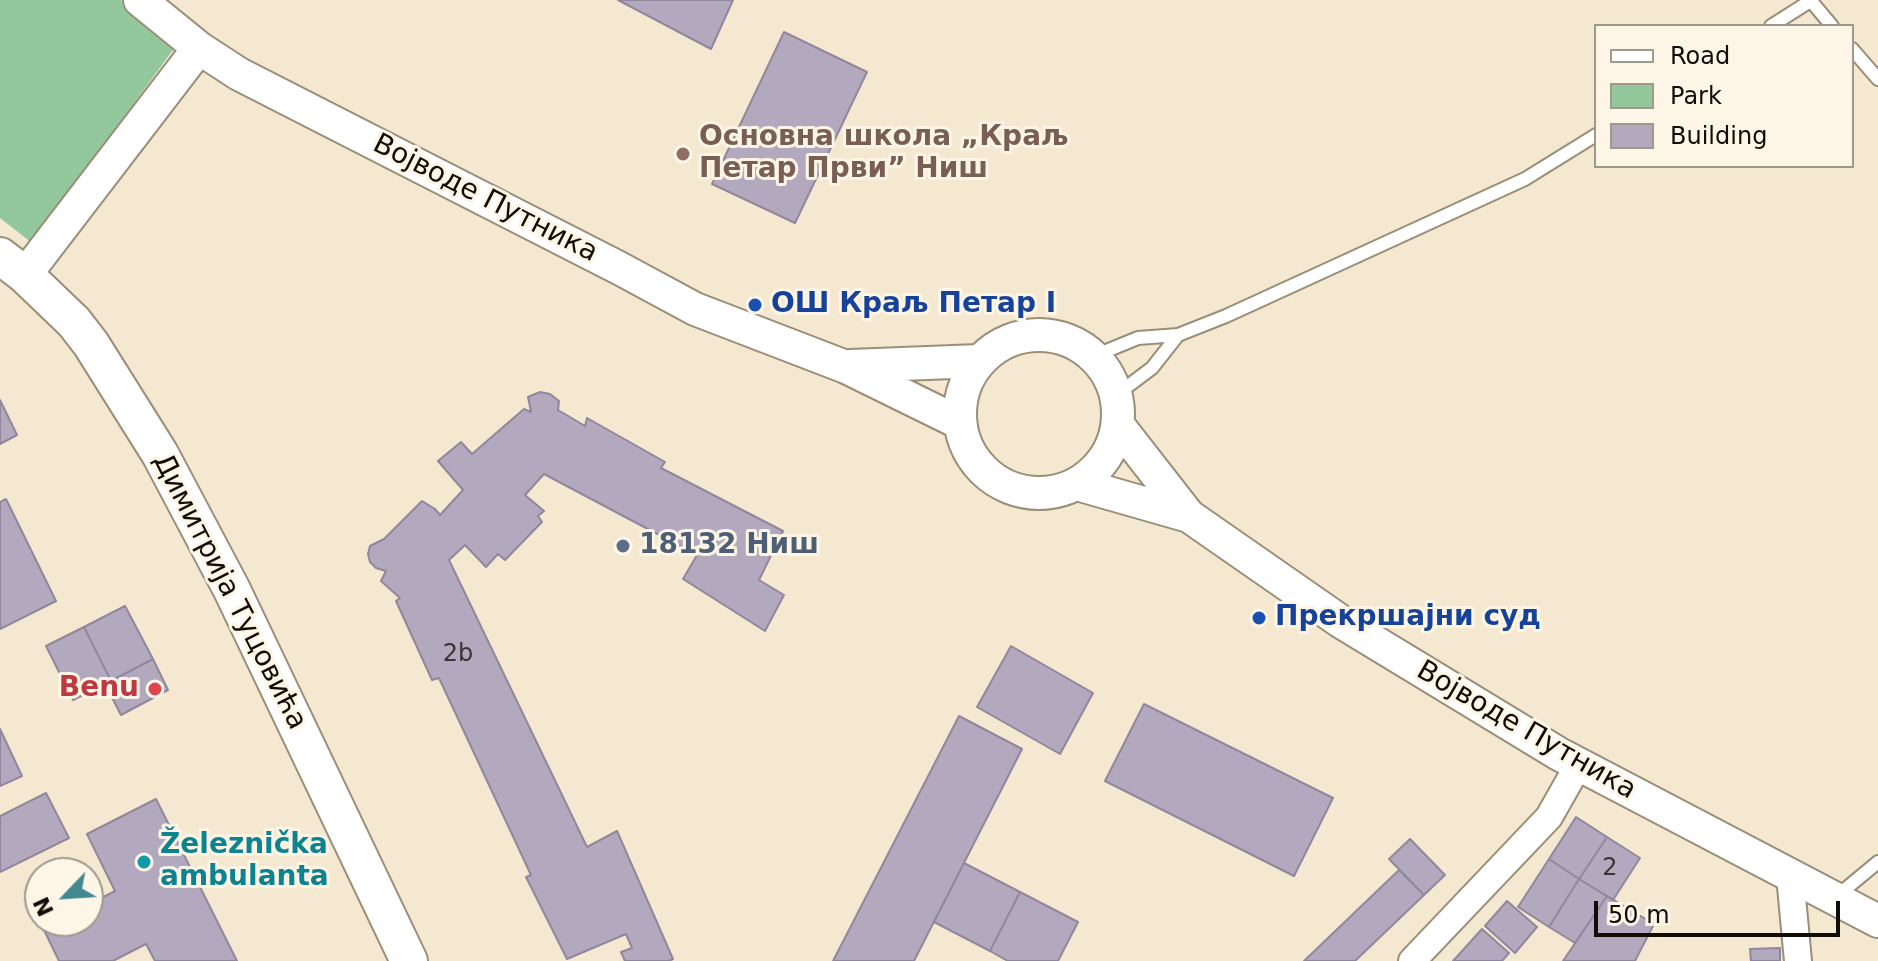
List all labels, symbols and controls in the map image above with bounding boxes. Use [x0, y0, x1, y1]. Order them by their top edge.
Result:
legend [1594, 24, 1854, 168]
text: Road [1670, 42, 1730, 70]
text: Park [1670, 82, 1722, 110]
place label: Основна школа „Краљ Петар Први” Ниш [699, 121, 1069, 187]
text: Building [1670, 122, 1767, 150]
street label: Војводе Путника [367, 128, 603, 270]
marker: Основна школа „Краљ Петар Први” Ниш [674, 145, 692, 163]
place label: ОШ Краљ Петар I [771, 288, 1056, 322]
marker: ОШ Краљ Петар I [746, 296, 764, 314]
street label: Димитрија Туцовића [145, 448, 313, 736]
place label: 18132 Ниш [639, 529, 819, 563]
marker: 18132 Ниш [614, 537, 632, 555]
place label: Прекршајни суд [1275, 601, 1541, 635]
marker: Прекршајни суд [1250, 609, 1268, 627]
house number: 2b [443, 641, 473, 669]
street label: Војводе Путника [1410, 655, 1642, 807]
place label: Benu [59, 672, 139, 706]
marker: Benu [146, 680, 164, 698]
place label: Železnička ambulanta [160, 829, 329, 895]
marker: Železnička ambulanta [135, 853, 153, 871]
house number: 2 [1602, 855, 1618, 883]
north arrow [24, 857, 104, 937]
scale bar [1598, 885, 1844, 935]
text: N [28, 893, 59, 920]
text: 50 m [1608, 901, 1670, 929]

